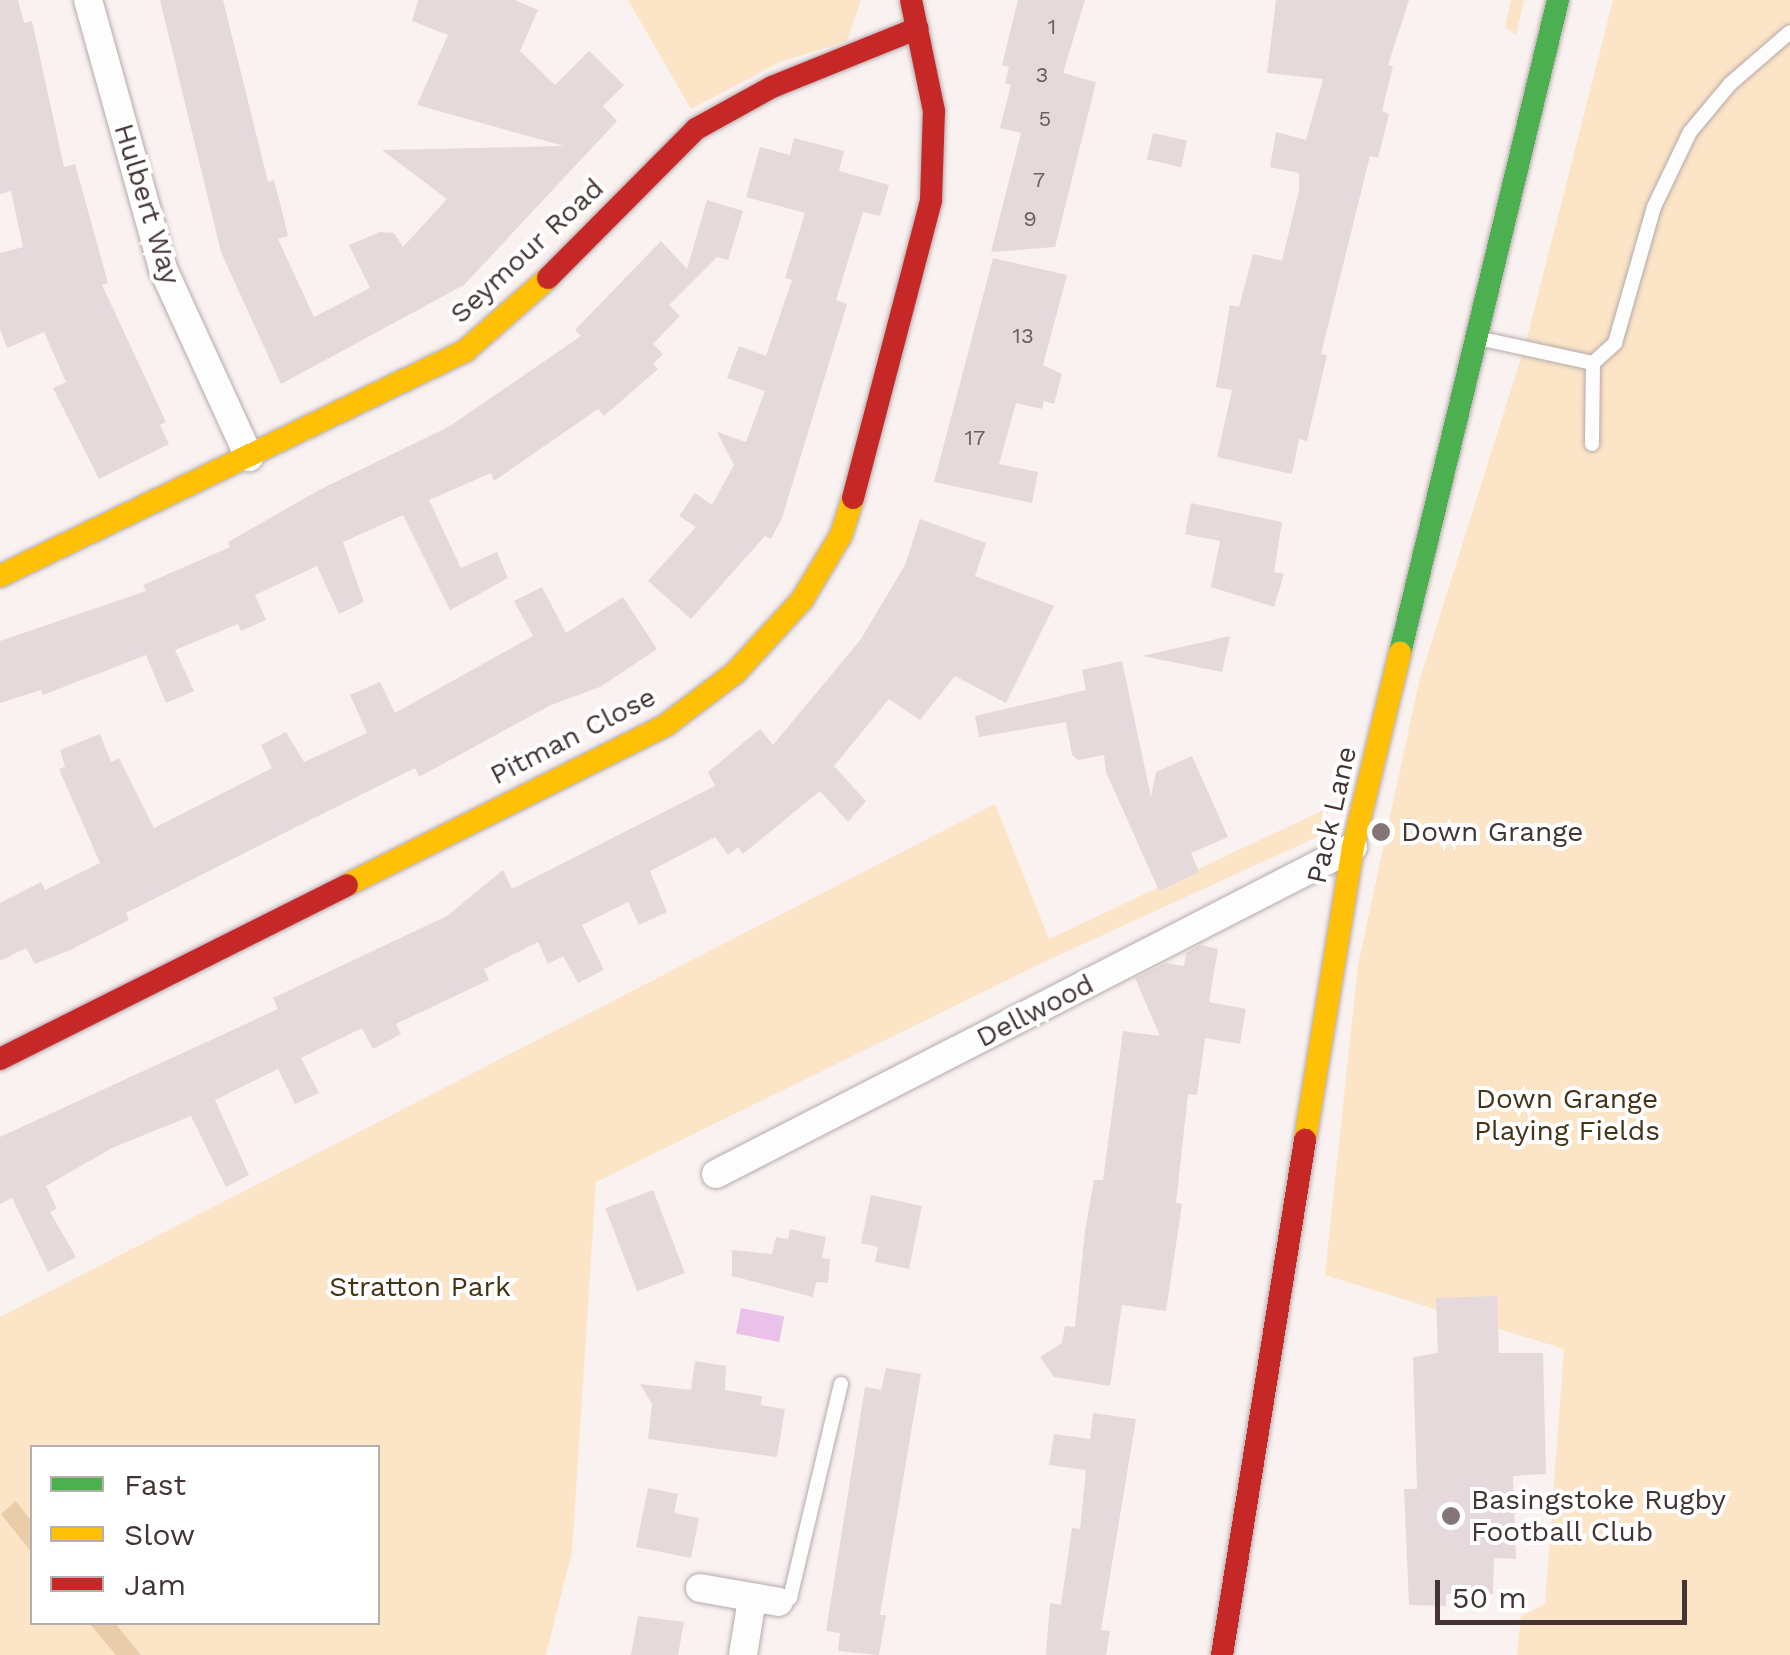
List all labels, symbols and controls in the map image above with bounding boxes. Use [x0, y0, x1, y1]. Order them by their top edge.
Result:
house number: 1 [1048, 14, 1056, 40]
house number: 3 [1036, 62, 1048, 88]
house number: 5 [1039, 106, 1051, 132]
street label: Hulbert Way [107, 119, 187, 289]
house number: 7 [1033, 167, 1045, 193]
street label: Seymour Road [443, 171, 611, 331]
house number: 9 [1023, 206, 1037, 232]
house number: 13 [1012, 323, 1034, 349]
house number: 17 [965, 425, 985, 451]
street label: Pitman Close [485, 680, 661, 792]
street label: Pack Lane [1300, 743, 1364, 887]
place label: Down Grange [1401, 815, 1583, 849]
marker: Down Grange [1370, 821, 1392, 843]
street label: Dellwood [971, 967, 1099, 1055]
park label: Down Grange Playing Fields [1474, 1082, 1660, 1148]
park label: Stratton Park [329, 1270, 511, 1304]
legend [30, 1445, 380, 1625]
text: Fast [124, 1467, 186, 1502]
place label: Basingstoke Rugby Football Club [1471, 1483, 1726, 1549]
marker: Basingstoke Rugby Football Club [1440, 1505, 1462, 1527]
text: Slow [124, 1517, 195, 1552]
scale bar [1440, 1560, 1692, 1622]
text: Jam [124, 1567, 186, 1602]
text: 50 m [1452, 1580, 1527, 1615]

